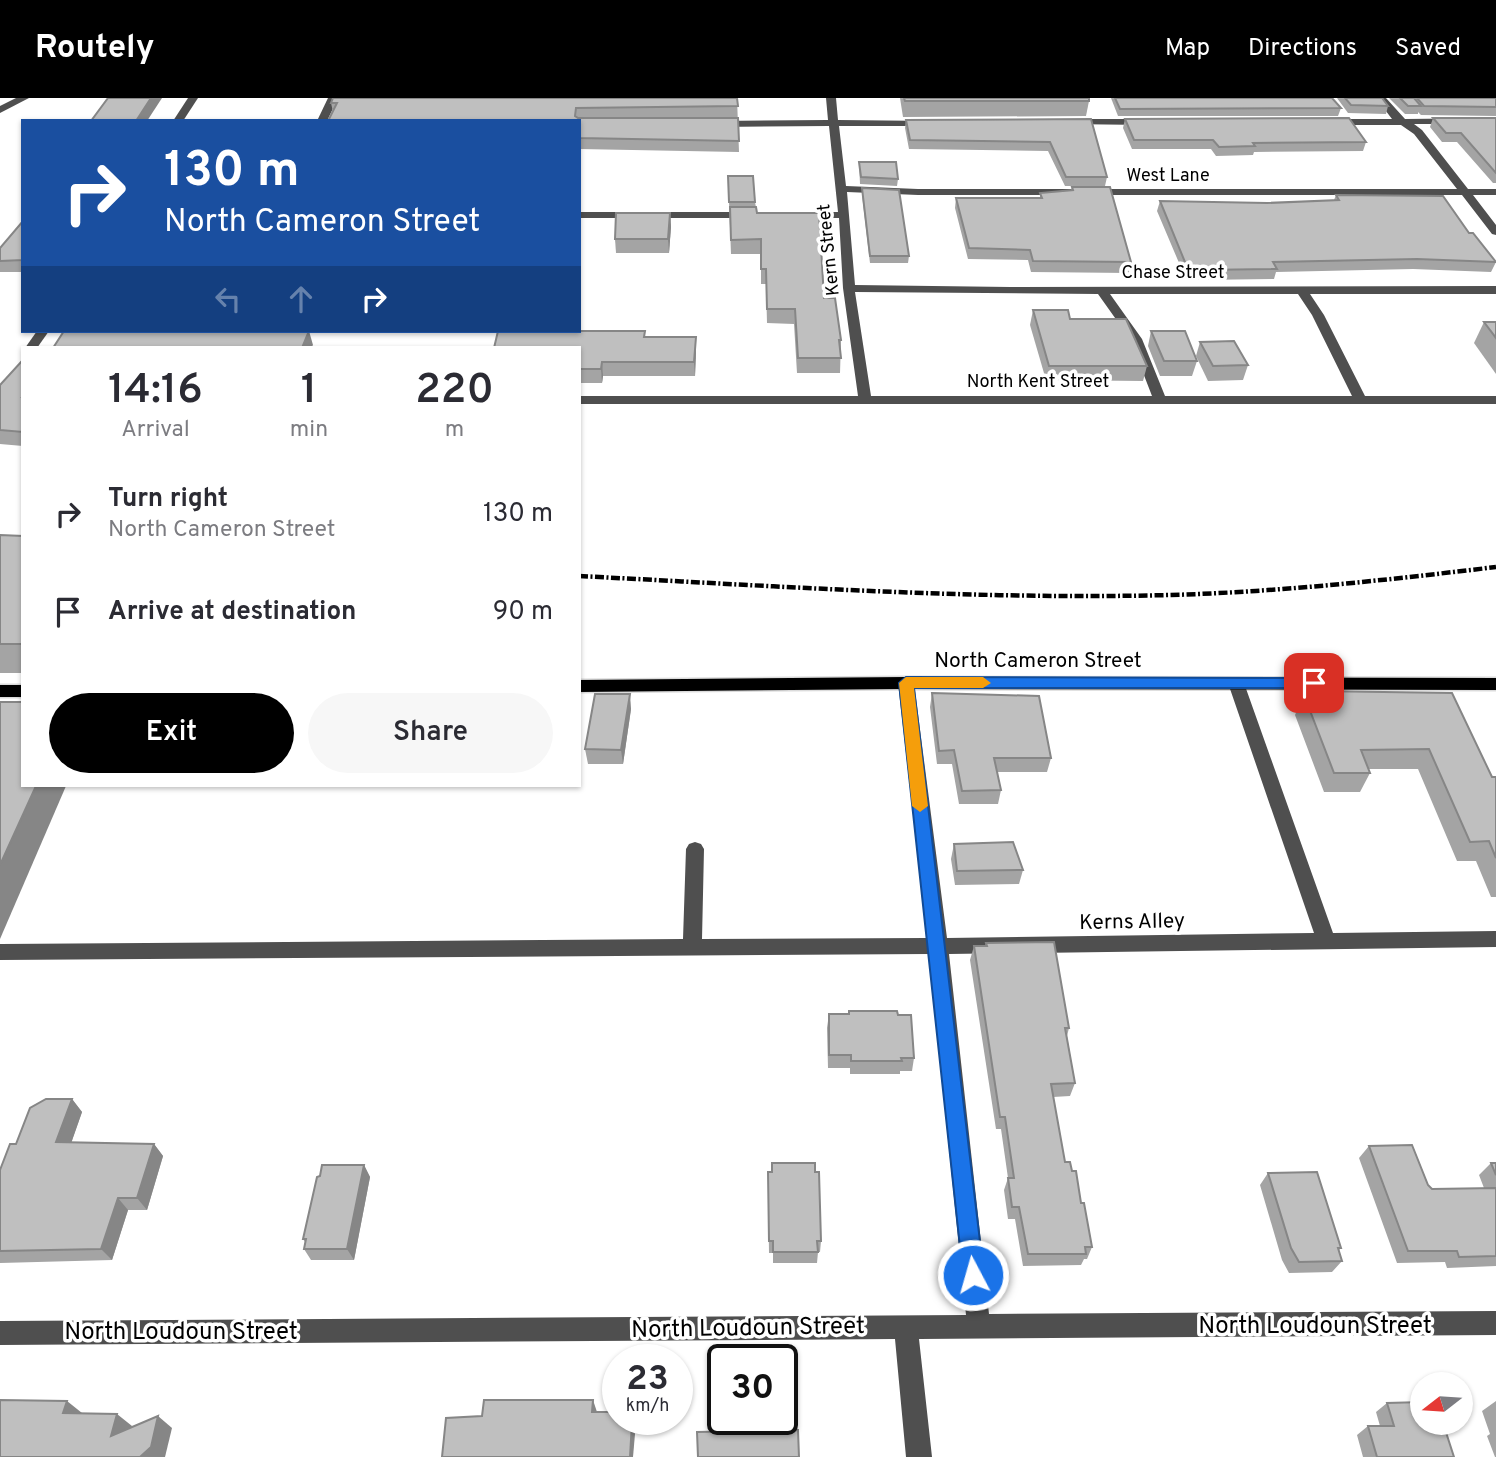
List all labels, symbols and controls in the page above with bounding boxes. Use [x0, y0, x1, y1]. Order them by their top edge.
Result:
text: Routely [35, 28, 154, 70]
text: Map [1165, 34, 1210, 64]
text: Directions [1248, 34, 1357, 64]
text: Saved [1395, 34, 1461, 64]
text: 130 m [164, 142, 300, 204]
icon: right [49, 147, 140, 238]
street label: West Lane [1126, 165, 1210, 188]
text: North Cameron Street [164, 203, 480, 243]
street label: Kern Street [813, 203, 846, 297]
street label: Chase Street [1121, 262, 1225, 285]
icon: left [209, 280, 247, 318]
icon: ahead [282, 280, 320, 318]
icon: right [355, 280, 393, 318]
text: 14:16 [108, 365, 203, 418]
text: 1 [301, 365, 317, 418]
text: 220 [415, 365, 494, 418]
street label: North Kent Street [967, 371, 1109, 394]
text: Arrival [121, 416, 190, 445]
text: min [290, 416, 328, 445]
text: m [445, 416, 464, 445]
text: Turn right [108, 483, 228, 516]
icon: right [49, 495, 87, 533]
text: 130 m [483, 498, 553, 531]
text: North Cameron Street [108, 516, 335, 545]
icon: arrive [49, 593, 87, 631]
text: Arrive at destination [108, 596, 356, 629]
text: 90 m [493, 596, 553, 629]
street label: North Cameron Street [934, 648, 1142, 675]
pin [1284, 653, 1344, 713]
icon: arrive [1295, 664, 1333, 702]
button: Exit [49, 693, 294, 773]
button: Share [308, 693, 553, 773]
street label: Kerns Alley [1079, 908, 1185, 937]
position arrow [936, 1238, 1010, 1312]
street label: North Loudoun Street [631, 1312, 865, 1346]
street label: North Loudoun Street [1198, 1312, 1432, 1342]
street label: North Loudoun Street [64, 1318, 298, 1348]
speed limit sign: 30 [707, 1344, 798, 1435]
text: 23 [626, 1358, 669, 1402]
north arrow [1410, 1372, 1474, 1435]
map controls [1410, 1372, 1473, 1435]
text: km/h [626, 1395, 669, 1418]

